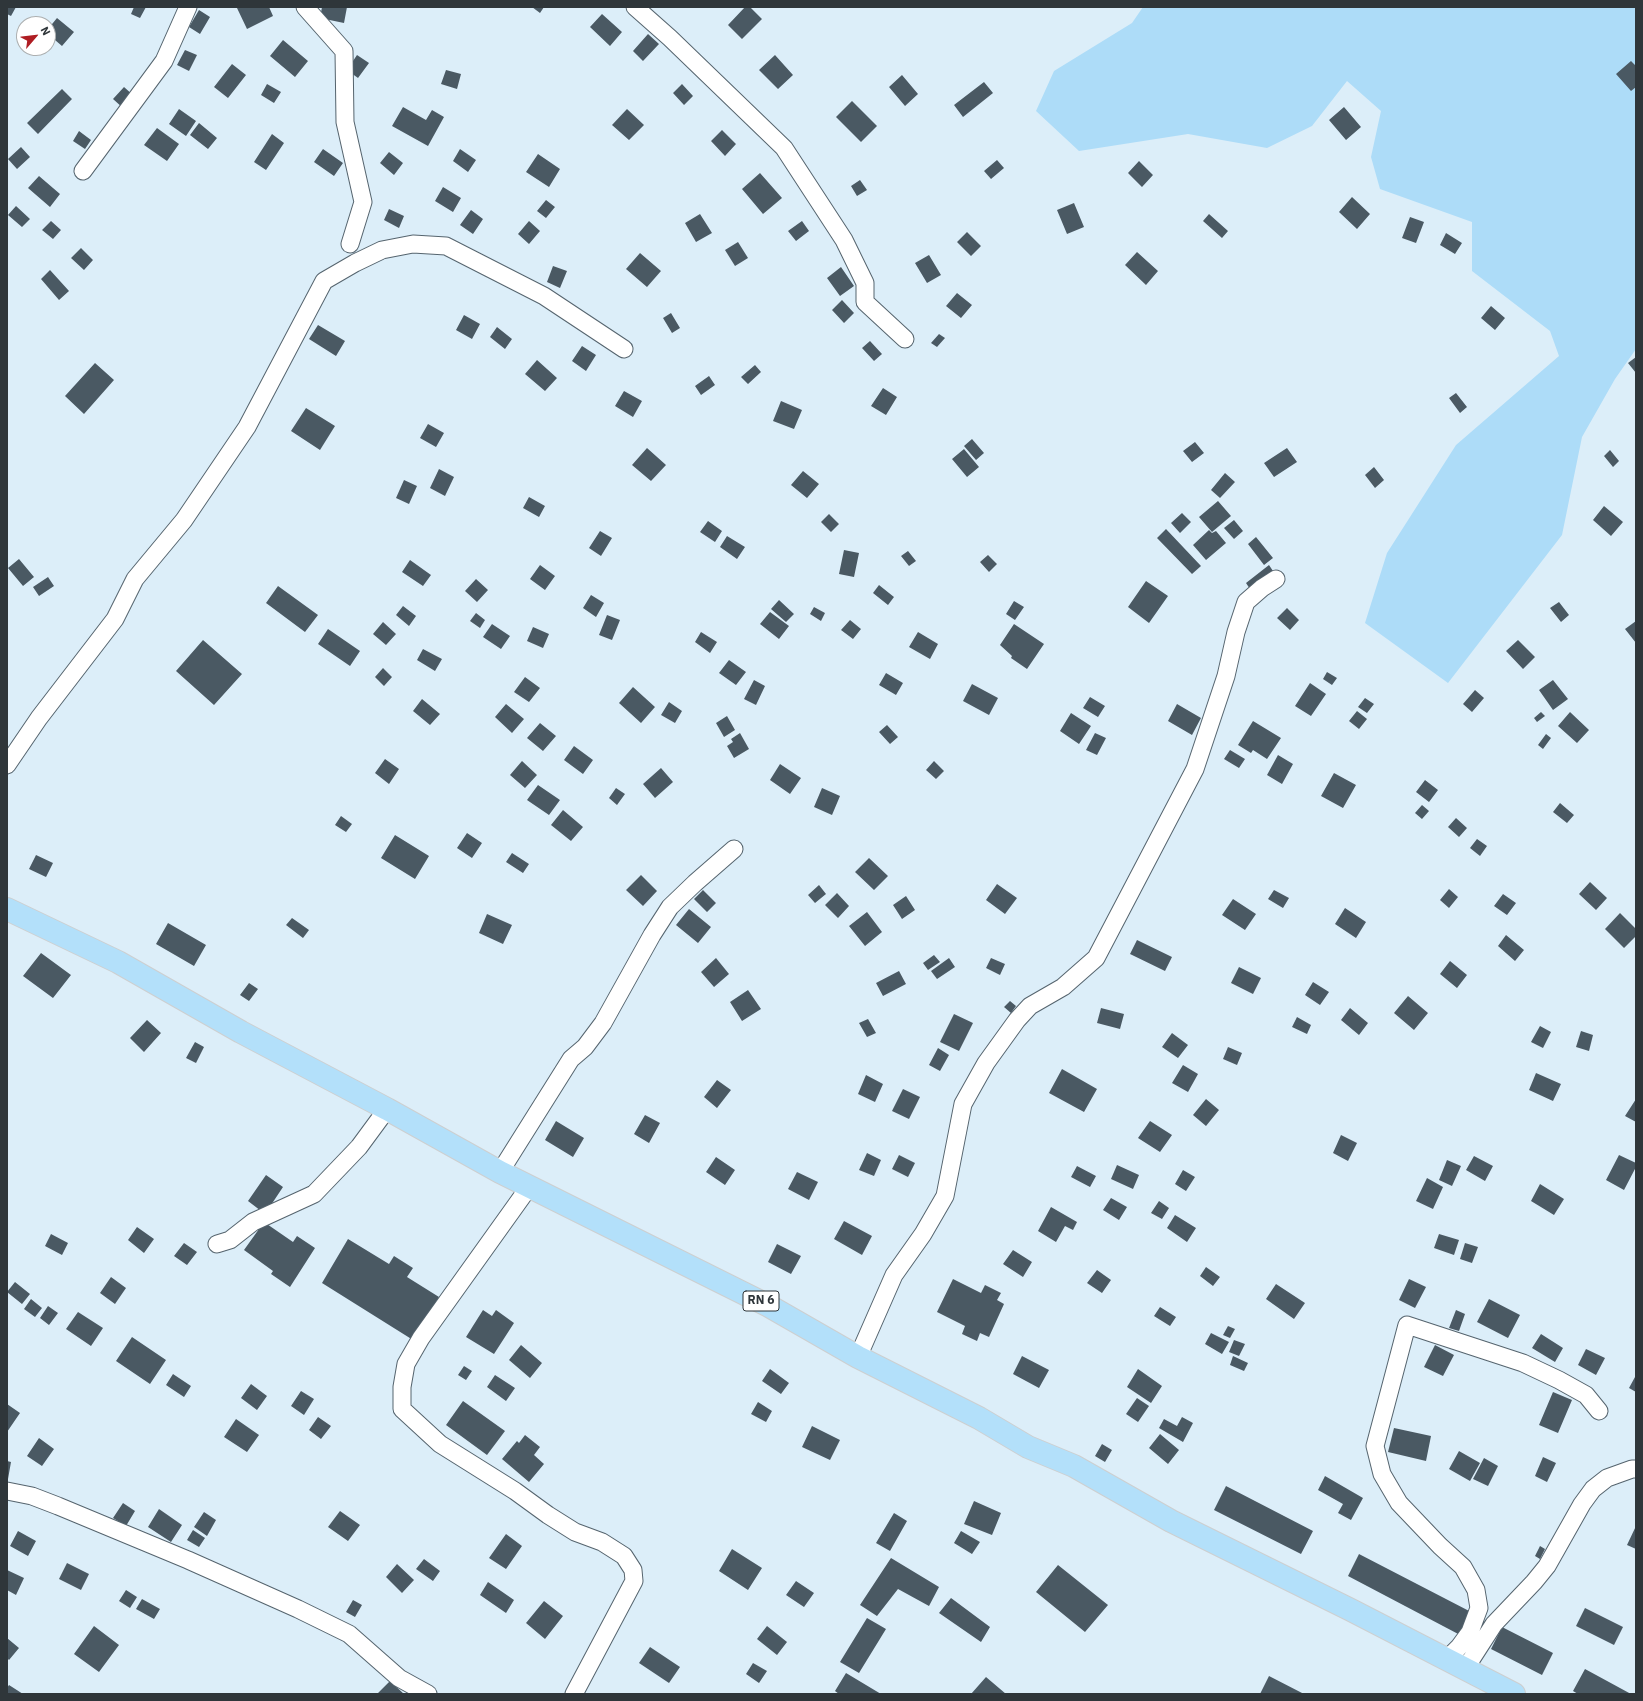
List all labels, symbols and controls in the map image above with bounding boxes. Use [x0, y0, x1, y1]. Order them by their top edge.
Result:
north arrow [16, 16, 56, 56]
text: N [38, 24, 54, 38]
road number: RN 6 [743, 1291, 779, 1311]

